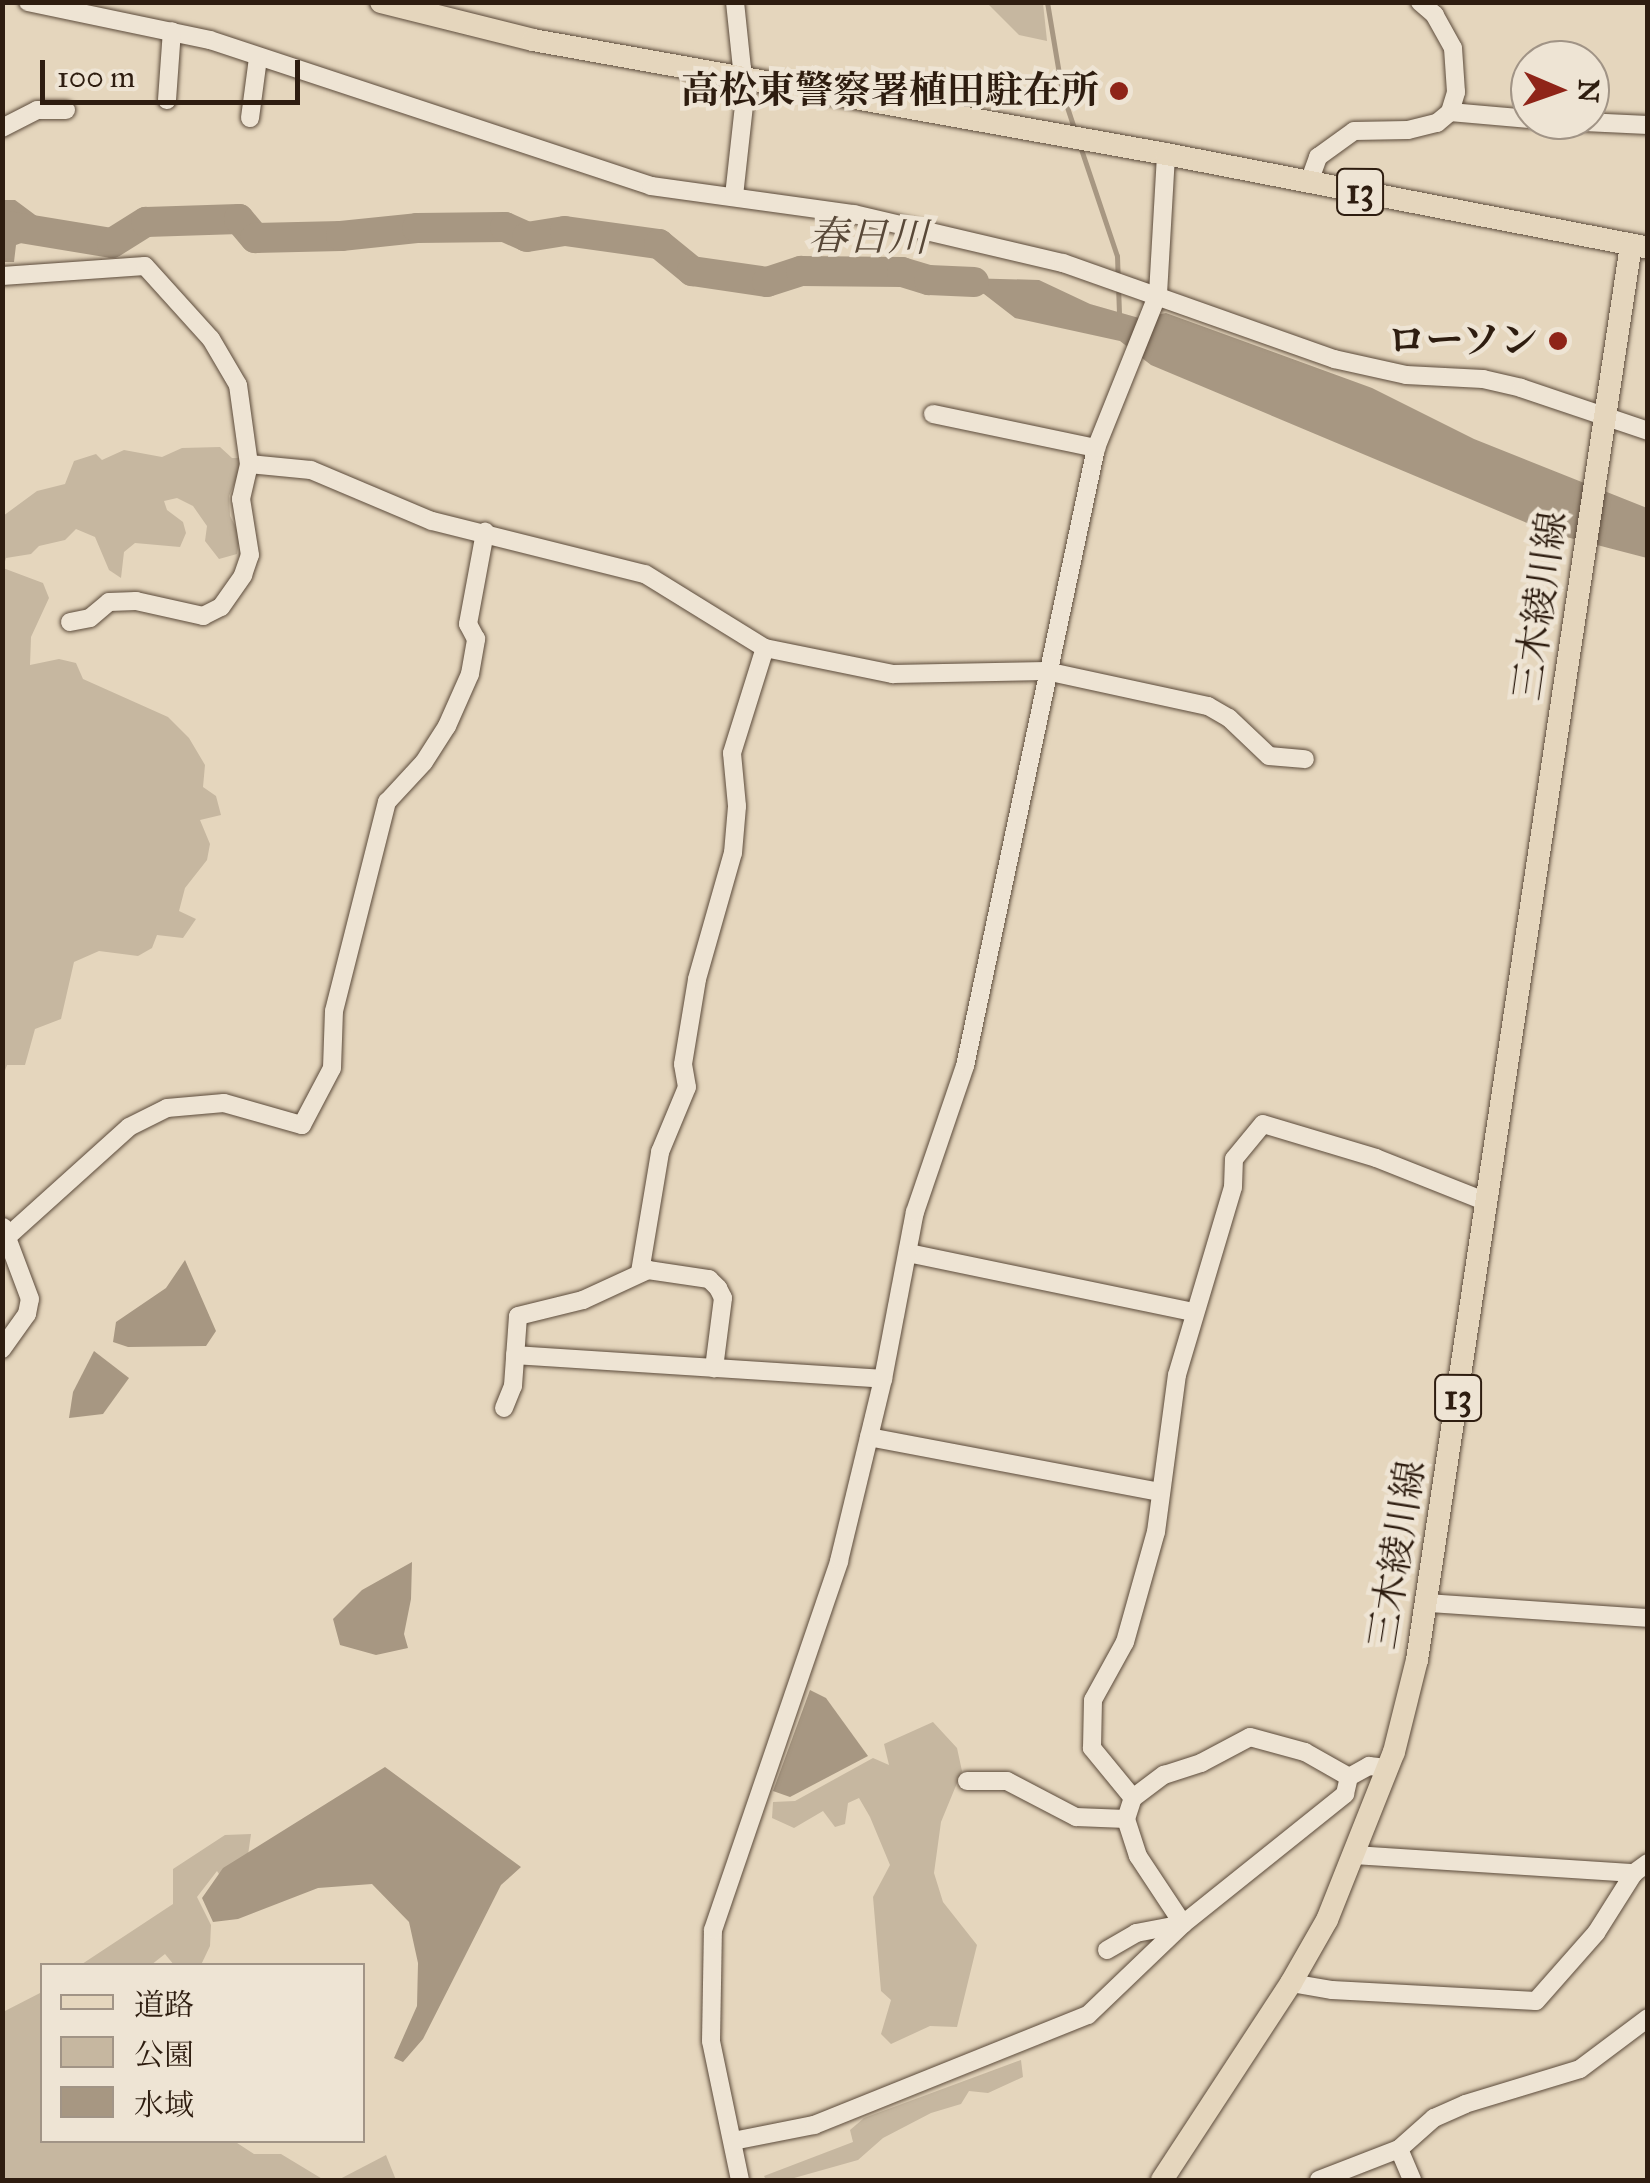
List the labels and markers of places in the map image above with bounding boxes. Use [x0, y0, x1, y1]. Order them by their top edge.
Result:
place label: 高松東警察署植田駐在所 [681, 68, 1099, 114]
marker: 高松東警察署植田駐在所 [1108, 80, 1130, 102]
place label: ローソン [1386, 318, 1538, 364]
marker: ローソン [1547, 330, 1569, 352]

